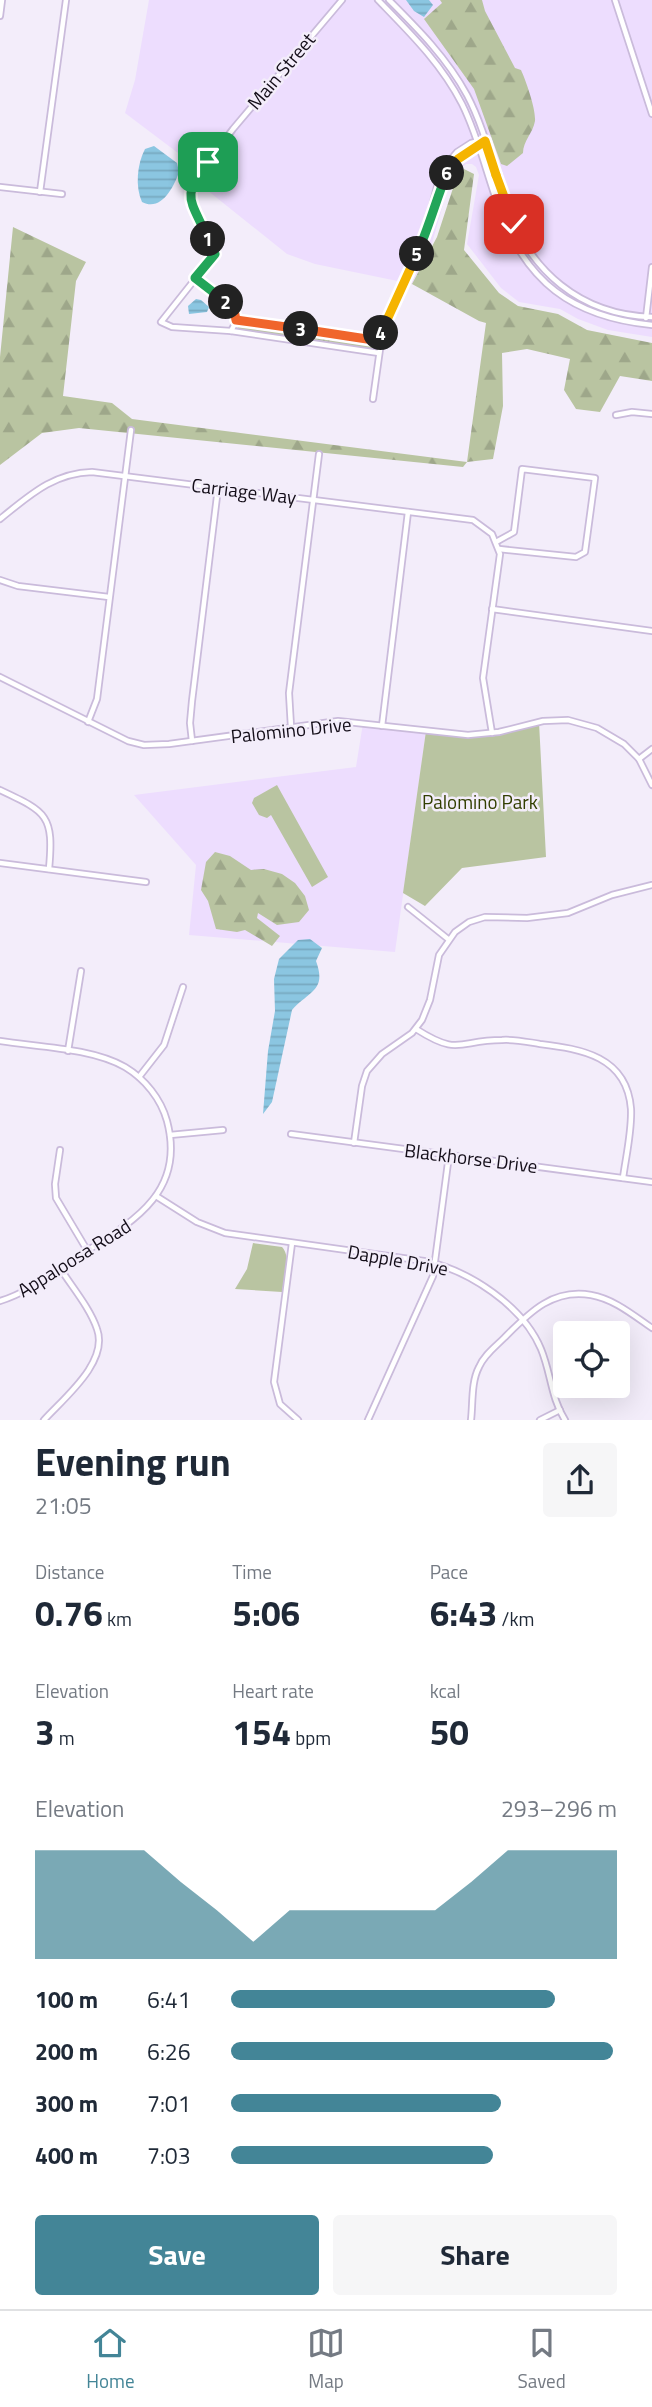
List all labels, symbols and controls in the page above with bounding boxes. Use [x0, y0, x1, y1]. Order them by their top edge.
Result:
street label: Main Street [240, 25, 322, 116]
pin [178, 132, 238, 192]
icon: arrive [189, 143, 227, 181]
pin: 6 [430, 156, 464, 190]
text: 6 [441, 158, 452, 187]
pin [484, 194, 544, 254]
icon: check [495, 205, 533, 243]
pin: 1 [190, 222, 226, 256]
text: 1 [202, 224, 213, 253]
pin: 5 [400, 236, 434, 272]
text: 5 [411, 239, 422, 268]
pin: 2 [208, 284, 244, 320]
text: 2 [220, 287, 231, 316]
pin: 3 [284, 312, 318, 346]
text: 3 [295, 314, 306, 343]
pin: 4 [364, 316, 398, 350]
text: 4 [375, 318, 386, 347]
street label: Carriage Way [190, 470, 298, 511]
street label: Palomino Drive [229, 709, 353, 750]
park label: Palomino Park [422, 787, 538, 816]
street label: Blackhorse Drive [403, 1135, 539, 1180]
street label: Appaloosa Road [11, 1211, 136, 1304]
street label: Dapple Drive [346, 1236, 451, 1283]
map controls [553, 1321, 630, 1398]
button: locate [553, 1321, 630, 1398]
text: Evening run [35, 1433, 231, 1491]
button: share [543, 1443, 617, 1517]
text: 21:05 [35, 1488, 92, 1523]
text: Distance [35, 1557, 104, 1586]
text: Time [232, 1557, 272, 1586]
text: Pace [430, 1557, 468, 1586]
text: 0.76 [35, 1586, 103, 1640]
text: 5:06 [232, 1586, 300, 1640]
text: 6:43 [430, 1586, 497, 1640]
text: km [103, 1604, 132, 1633]
text: /km [497, 1604, 534, 1633]
text: Elevation [35, 1676, 109, 1705]
text: Heart rate [232, 1676, 314, 1705]
text: kcal [430, 1676, 461, 1705]
text: 3 [35, 1705, 55, 1759]
text: 154 [232, 1705, 291, 1759]
text: 50 [430, 1705, 469, 1759]
text: m [55, 1723, 75, 1752]
text: bpm [291, 1723, 331, 1752]
text: Elevation [35, 1791, 124, 1826]
text: 293–296 m [501, 1791, 617, 1826]
text: 100 m [35, 1982, 98, 2017]
text: 6:41 [147, 1982, 191, 2017]
text: 200 m [35, 2034, 98, 2069]
text: 6:26 [147, 2034, 191, 2069]
text: 300 m [35, 2086, 98, 2121]
text: 7:01 [147, 2086, 191, 2121]
text: 400 m [35, 2138, 98, 2173]
text: 7:03 [147, 2138, 191, 2173]
button: Save [35, 2215, 319, 2295]
button: Share [333, 2215, 617, 2295]
tab: Home [86, 2324, 134, 2395]
tab: Map [307, 2324, 345, 2395]
tab: Saved [517, 2324, 566, 2395]

